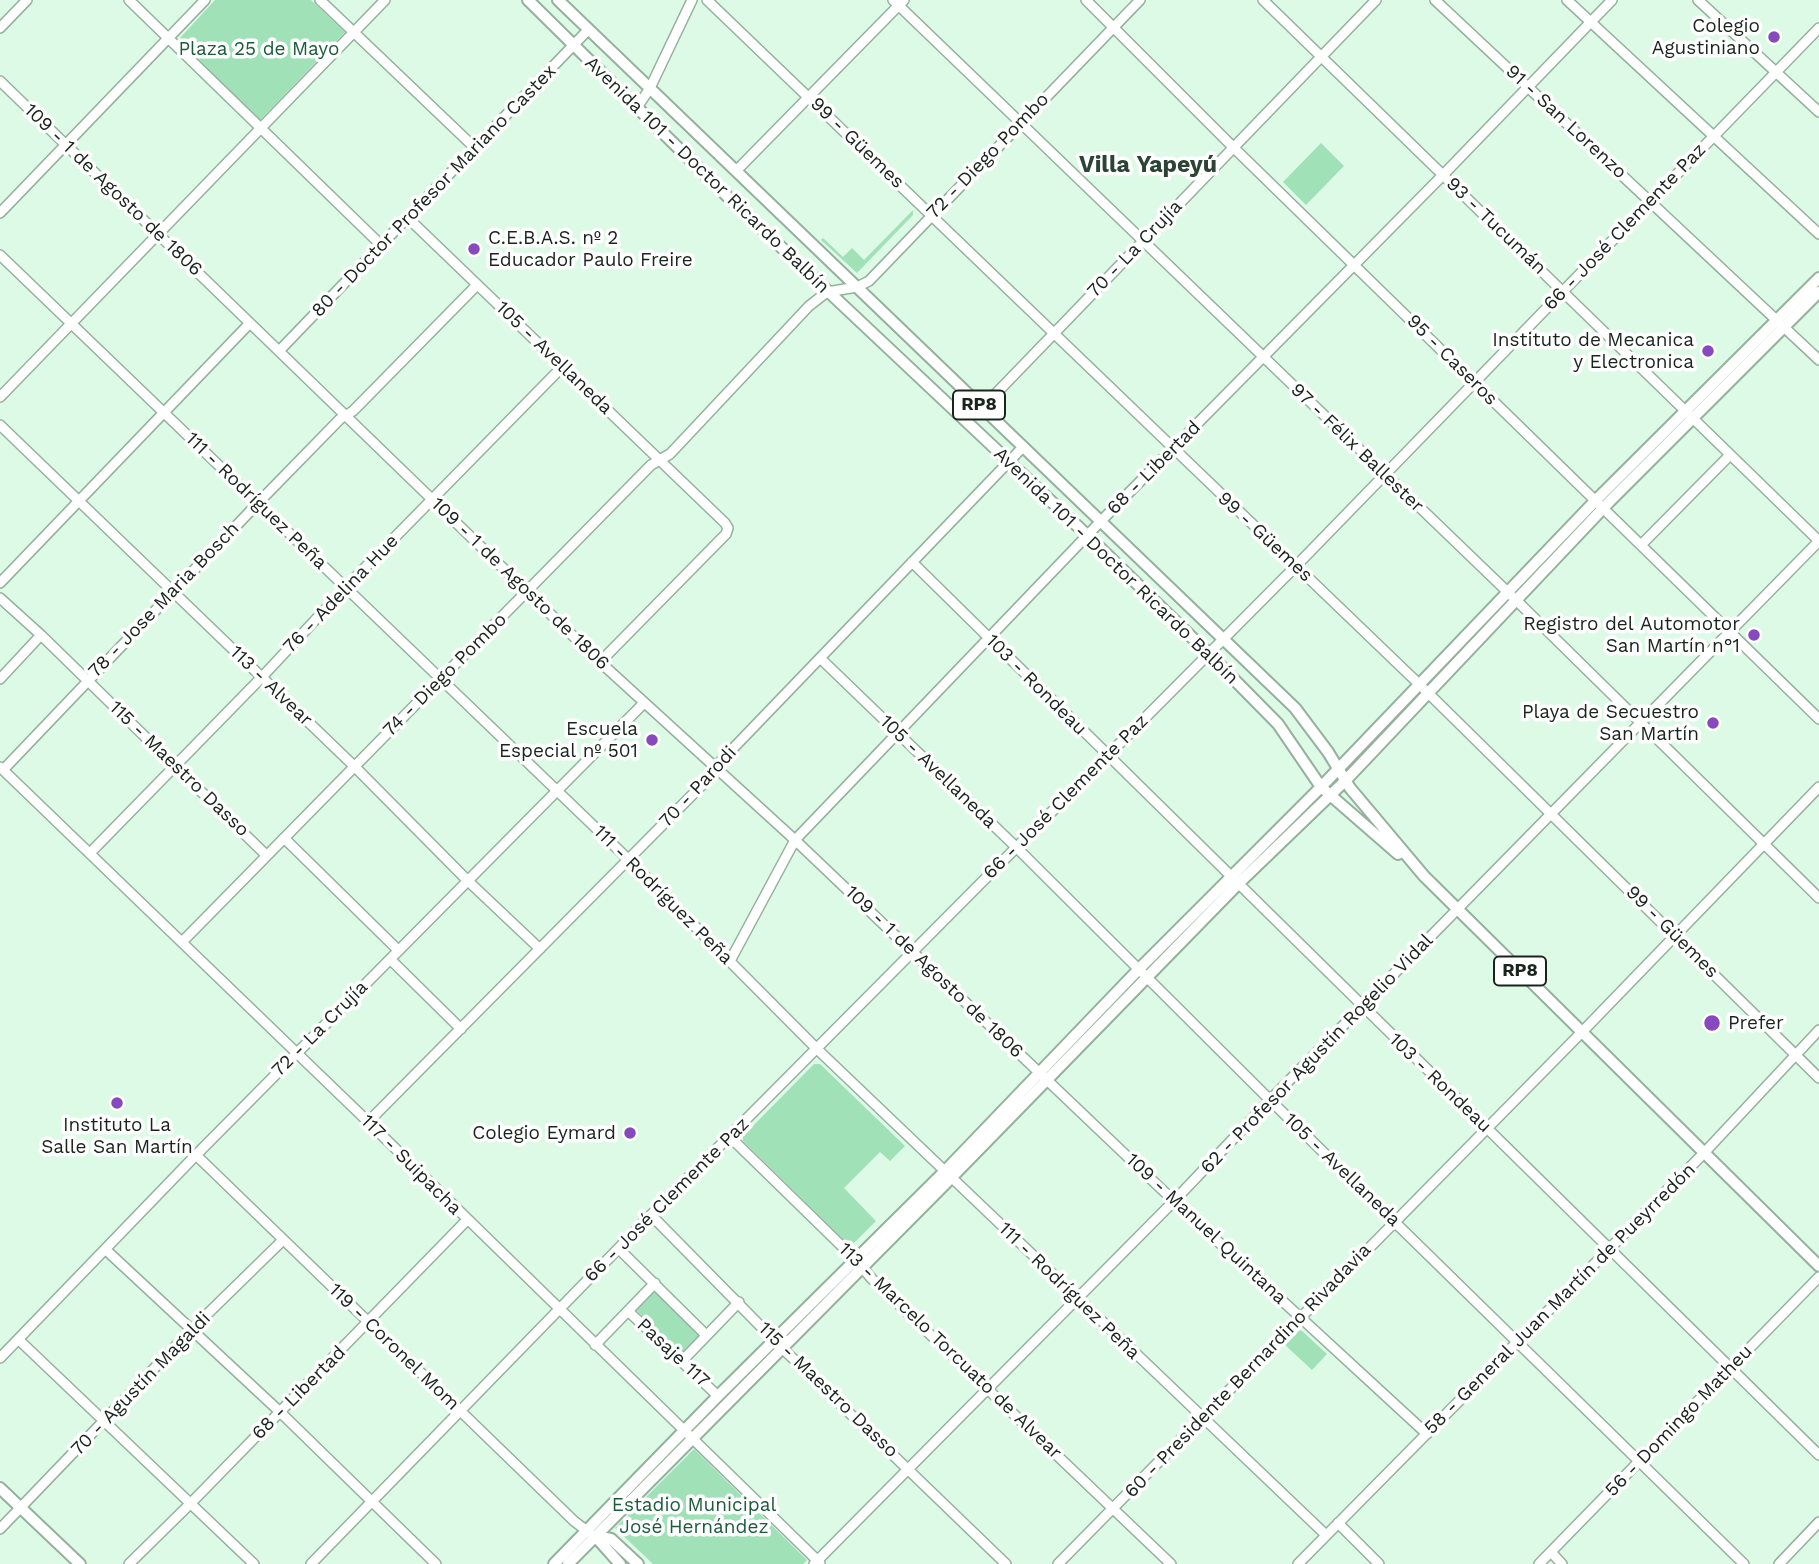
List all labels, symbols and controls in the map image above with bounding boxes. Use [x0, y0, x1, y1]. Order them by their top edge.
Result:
place label: Colegio Agustiniano [1652, 15, 1760, 59]
marker: Colegio Agustiniano [1766, 29, 1782, 45]
park label: Plaza 25 de Mayo [178, 38, 340, 60]
street label: Avenida 101 - Doctor Ricardo Balbín [580, 52, 834, 298]
street label: 80 - Doctor Profesor Mariano Castex [307, 60, 561, 322]
street label: 91 - San Lorenzo [1501, 60, 1631, 184]
street label: 72 - Diego Pombo [922, 88, 1054, 224]
street label: 99 - Güemes [805, 93, 909, 193]
street label: 109 - 1 de Agosto de 1806 [19, 99, 207, 281]
street label: 66 - José Clemente Paz [1539, 139, 1711, 315]
district label: Villa Yapeyú [1079, 151, 1217, 179]
street label: 93 - Tucumán [1441, 173, 1551, 279]
street label: 70 - La Crujía [1083, 196, 1187, 302]
place label: C.E.B.A.S. nº 2 Educador Paulo Freire [488, 227, 693, 271]
marker: C.E.B.A.S. nº 2 Educador Paulo Freire [466, 241, 482, 257]
street label: 105 - Avellaneda [491, 296, 617, 420]
street label: 95 - Caseros [1402, 310, 1502, 410]
place label: Instituto de Mecanica y Electronica [1492, 329, 1694, 373]
marker: Instituto de Mecanica y Electronica [1700, 343, 1716, 359]
street label: 97 - Félix Ballester [1286, 379, 1428, 517]
road number: RP8 [953, 390, 1005, 419]
street label: 68 - Libertad [1102, 416, 1206, 520]
street label: 111 - Rodríguez Peña [181, 428, 331, 574]
street label: Avenida 101 - Doctor Ricardo Balbín [989, 443, 1243, 689]
street label: 99 - Güemes [1213, 487, 1317, 587]
street label: 109 - 1 de Agosto de 1806 [426, 493, 614, 675]
street label: 78 - Jose Maria Bosch [84, 518, 244, 682]
street label: 76 - Adelina Hue [279, 530, 403, 658]
street label: 74 - Diego Pombo [378, 608, 512, 742]
place label: Registro del Automotor San Martín n°1 [1523, 613, 1740, 657]
marker: Registro del Automotor San Martín n°1 [1746, 627, 1762, 643]
street label: 103 - Rondeau [981, 630, 1091, 740]
street label: 113 - Alvear [225, 641, 317, 731]
street label: 115 - Maestro Dasso [104, 696, 254, 842]
place label: Playa de Secuestro San Martín [1522, 701, 1699, 745]
street label: 105 - Avellaneda [875, 710, 1001, 834]
street label: 66 - José Clemente Paz [979, 710, 1153, 884]
marker: Playa de Secuestro San Martín [1705, 715, 1721, 731]
place label: Escuela Especial nº 501 [499, 718, 638, 762]
marker: Escuela Especial nº 501 [644, 732, 660, 748]
street label: 70 - Parodi [655, 742, 741, 832]
street label: 111 - Rodríguez Peña [589, 821, 737, 969]
street label: 109 - 1 de Agosto de 1806 [840, 881, 1028, 1063]
street label: 99 - Güemes [1621, 881, 1723, 983]
street label: 62 - Profesor Agustín Rogelio Vidal [1196, 929, 1438, 1179]
road number: RP8 [1494, 956, 1546, 986]
street label: 72 - La Crujía [267, 976, 373, 1082]
place label: Prefer [1728, 1012, 1784, 1034]
marker: Prefer [1702, 1013, 1722, 1033]
street label: 103 - Rondeau [1384, 1028, 1496, 1138]
marker: Instituto La Salle San Martín [109, 1095, 125, 1111]
street label: 105 - Avellaneda [1279, 1108, 1405, 1232]
street label: 117 - Suipacha [356, 1110, 466, 1220]
street label: 66 - José Clemente Paz [580, 1113, 754, 1287]
place label: Instituto La Salle San Martín [41, 1114, 193, 1158]
place label: Colegio Eymard [472, 1122, 616, 1144]
marker: Colegio Eymard [622, 1125, 638, 1141]
street label: 109 - Manuel Quintana [1121, 1149, 1291, 1309]
street label: 58 - General Juan Martín de Pueyrredón [1420, 1159, 1700, 1439]
street label: 111 - Rodríguez Peña [994, 1218, 1144, 1364]
street label: 113 - Marcelo Torcuato de Alvear [834, 1238, 1066, 1464]
street label: 60 - Presidente Bernardino Rivadavia [1120, 1239, 1376, 1503]
street label: 119 - Coronel Mom [324, 1279, 464, 1415]
street label: 70 - Agustín Magaldi [66, 1307, 216, 1461]
street label: Pasaje 117 [632, 1314, 714, 1392]
street label: 115 - Maestro Dasso [753, 1317, 903, 1463]
street label: 56 - Domingo Matheu [1601, 1340, 1757, 1502]
street label: 68 - Libertad [247, 1341, 351, 1445]
park label: Estadio Municipal José Hernández [612, 1494, 776, 1538]

